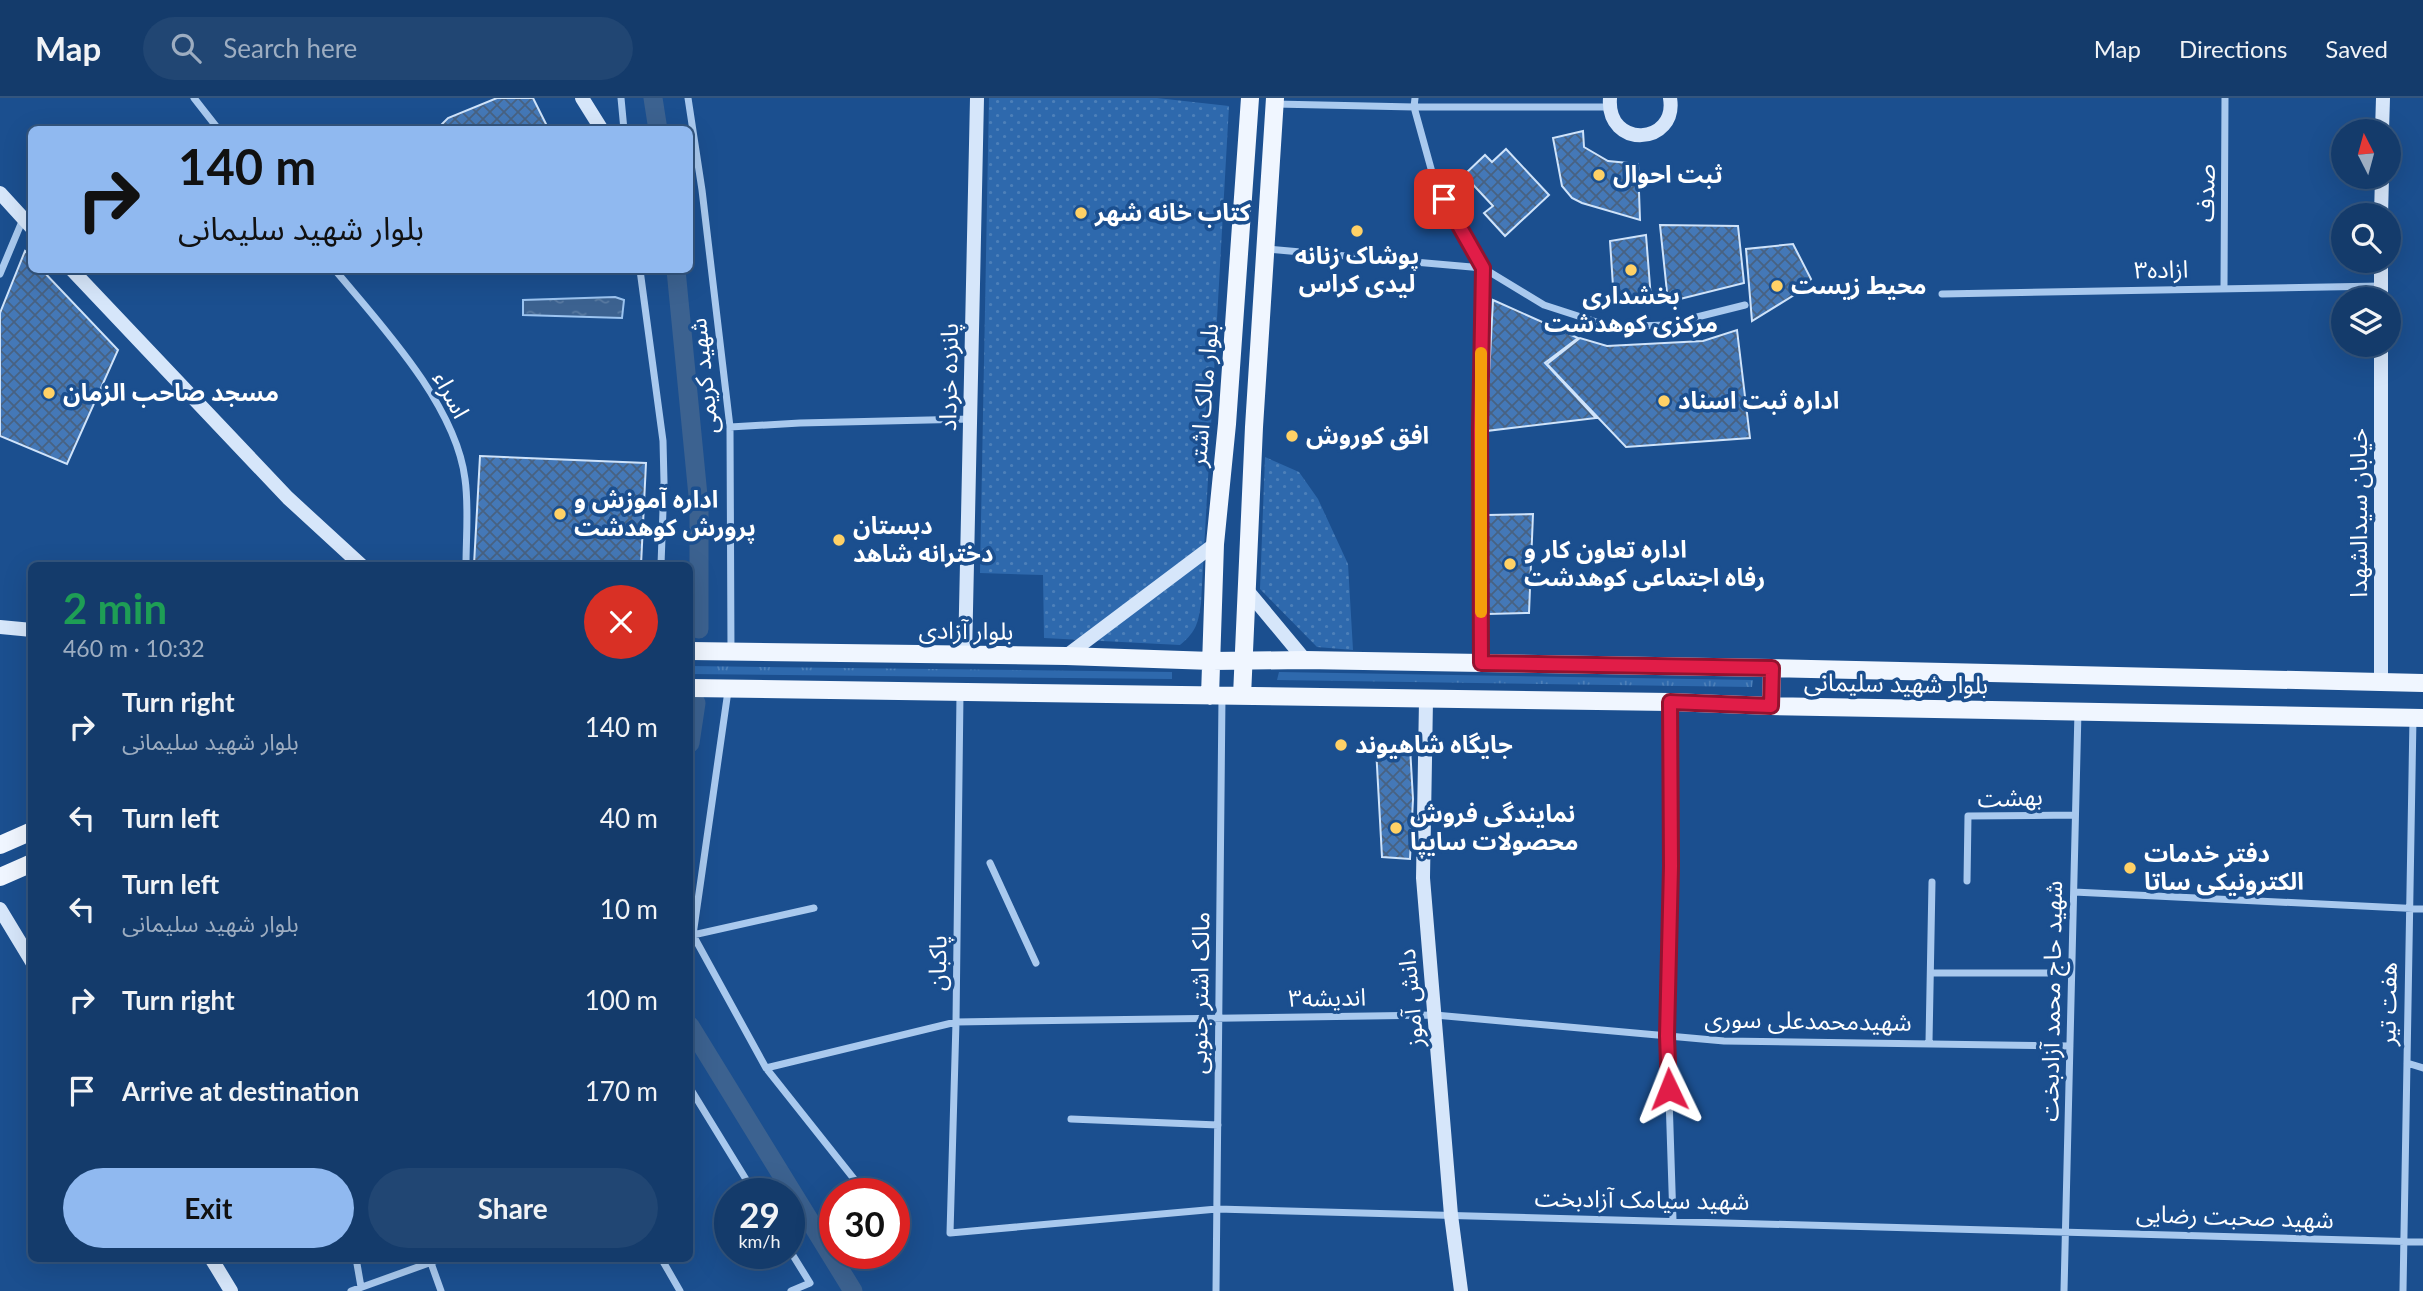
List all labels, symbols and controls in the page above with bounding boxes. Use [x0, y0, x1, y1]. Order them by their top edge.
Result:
search box [143, 17, 633, 80]
text: Map [35, 28, 101, 68]
icon: search [167, 29, 205, 67]
text: Search here [223, 32, 357, 64]
text: Map [2094, 34, 2141, 63]
text: Directions [2179, 34, 2287, 63]
text: Saved [2325, 34, 2388, 63]
north arrow [2331, 119, 2401, 189]
map controls [2331, 119, 2401, 357]
text: 140 m [178, 137, 316, 195]
icon: right [63, 154, 154, 245]
place label: ثبت احوال [1613, 159, 1723, 189]
street label: صدف [2189, 164, 2220, 222]
marker: ثبت احوال [1591, 167, 1607, 183]
pin [1414, 169, 1474, 229]
icon: arrive [1425, 180, 1463, 218]
place label: کتاب خانه شهر [1094, 197, 1252, 228]
button: search [2331, 203, 2401, 273]
marker: کتاب خانه شهر [1073, 205, 1089, 221]
text: بلوار شهید سلیمانی [178, 208, 424, 247]
marker: پوشاک زنانه لیدی کراس [1349, 223, 1365, 239]
place label: پوشاک زنانه لیدی کراس [1295, 240, 1419, 298]
street label: ازاده۳ [2133, 254, 2189, 284]
marker: بخشداری مرکزی کوهدشت [1623, 262, 1639, 278]
place label: محیط زیست [1791, 270, 1927, 300]
marker: محیط زیست [1769, 278, 1785, 294]
place label: بخشداری مرکزی کوهدشت [1544, 280, 1718, 338]
button: layers [2331, 287, 2401, 357]
street label: شهید کریمی [682, 317, 724, 435]
street label: بلوار مالک اشتر [1182, 322, 1224, 469]
street label: پانزده خرداد [932, 323, 965, 431]
street label: اسراء [427, 366, 477, 423]
place label: مسجد صاحب الزمان [63, 377, 279, 408]
marker: مسجد صاحب الزمان [41, 385, 57, 401]
place label: اداره ثبت اسناد [1678, 385, 1839, 415]
marker: اداره ثبت اسناد [1656, 393, 1672, 409]
place label: افق کوروش [1306, 420, 1429, 451]
marker: افق کوروش [1284, 428, 1300, 444]
street label: خیابان سیدالشهدا [2343, 428, 2373, 598]
place label: اداره آموزش و پرورش کوهدشت [574, 484, 756, 544]
marker: اداره آموزش و پرورش کوهدشت [552, 506, 568, 522]
place label: دبستان دخترانه شاهد [853, 510, 993, 568]
marker: دبستان دخترانه شاهد [831, 532, 847, 548]
place label: اداره تعاون کار و رفاه اجتماعی کوهدشت [1524, 534, 1765, 592]
marker: اداره تعاون کار و رفاه اجتماعی کوهدشت [1502, 556, 1518, 572]
text: 2 min [63, 583, 167, 633]
button: close [584, 585, 658, 659]
street label: بلوار آزادی [918, 614, 1014, 646]
text: 460 m · 10:32 [63, 634, 205, 662]
street label: بلوار شهید سلیمانی [1804, 666, 1988, 700]
text: Turn right [122, 686, 235, 718]
icon: right [63, 708, 101, 746]
text: 140 m [585, 711, 658, 743]
text: بلوار شهید سلیمانی [122, 727, 299, 755]
place label: جایگاه شاهیوند [1355, 729, 1513, 759]
marker: جایگاه شاهیوند [1333, 737, 1349, 753]
street label: بهشت [1977, 781, 2043, 812]
place label: نمایندگی فروش محصولات سایپا [1410, 798, 1578, 858]
icon: left [63, 799, 101, 837]
text: Turn left [122, 802, 219, 834]
text: 40 m [600, 802, 658, 834]
marker: نمایندگی فروش محصولات سایپا [1388, 820, 1404, 836]
place label: دفتر خدمات الکترونیکی ساتا [2144, 838, 2304, 896]
marker: دفتر خدمات الکترونیکی ساتا [2122, 860, 2138, 876]
text: Turn left [122, 868, 219, 900]
street label: شهید حاج محمد آزادبخت [2034, 880, 2071, 1122]
icon: left [63, 890, 101, 928]
text: 10 m [600, 893, 658, 925]
text: بلوار شهید سلیمانی [122, 909, 299, 937]
street label: مالک اشتر جنوبی [1183, 912, 1215, 1074]
street label: پاکبان [922, 935, 954, 991]
street label: دانش آموز [1391, 948, 1429, 1049]
street label: هفت تیر [2371, 962, 2403, 1047]
icon: right [63, 981, 101, 1019]
street label: اندیشه۳ [1288, 981, 1366, 1012]
text: Turn right [122, 984, 235, 1016]
text: 100 m [585, 984, 658, 1016]
street label: شهیدمحمدعلی سوری [1704, 1003, 1912, 1037]
position arrow [1632, 1052, 1706, 1126]
icon: arrive [63, 1072, 101, 1110]
text: Arrive at destination [122, 1075, 359, 1107]
text: 170 m [585, 1075, 658, 1107]
button: Exit [63, 1168, 354, 1248]
button: Share [368, 1168, 658, 1248]
speed limit sign: 30 [819, 1178, 910, 1269]
street label: شهید سیامک آزادبخت [1534, 1182, 1750, 1216]
text: 29 [739, 1193, 780, 1235]
street label: شهید صحبت رضایی [2136, 1198, 2334, 1234]
text: km/h [738, 1230, 781, 1252]

